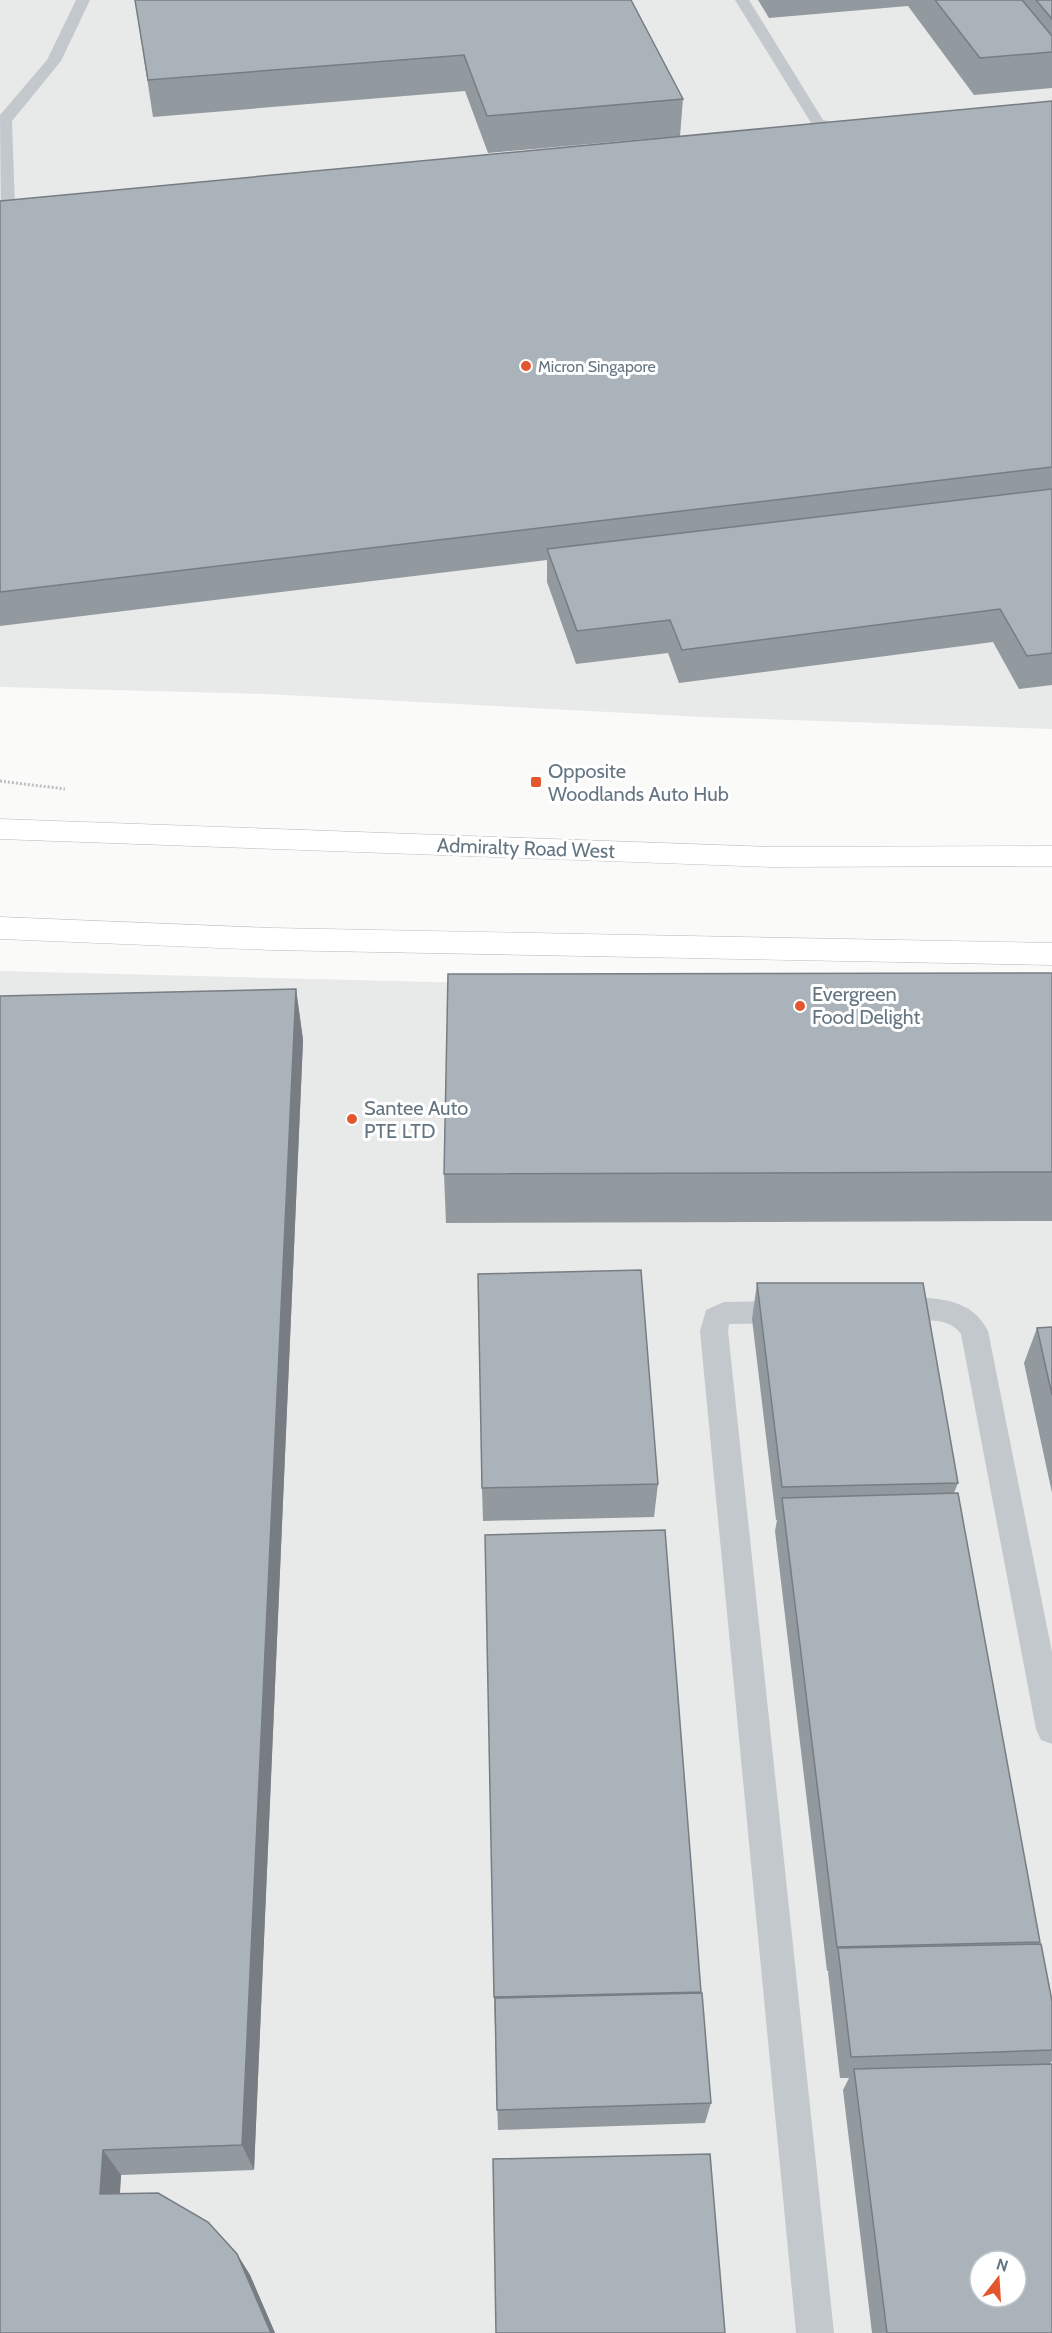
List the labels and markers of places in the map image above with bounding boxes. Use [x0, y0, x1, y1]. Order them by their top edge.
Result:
place label: Micron Singapore [538, 357, 656, 376]
marker: Micron Singapore [519, 359, 533, 373]
place label: Opposite Woodlands Auto Hub [548, 759, 729, 806]
marker: Opposite Woodlands Auto Hub [529, 775, 543, 789]
place label: Evergreen Food Delight [812, 982, 920, 1029]
marker: Evergreen Food Delight [793, 999, 807, 1013]
place label: Santee Auto PTE LTD [364, 1096, 468, 1143]
marker: Santee Auto PTE LTD [345, 1112, 359, 1126]

